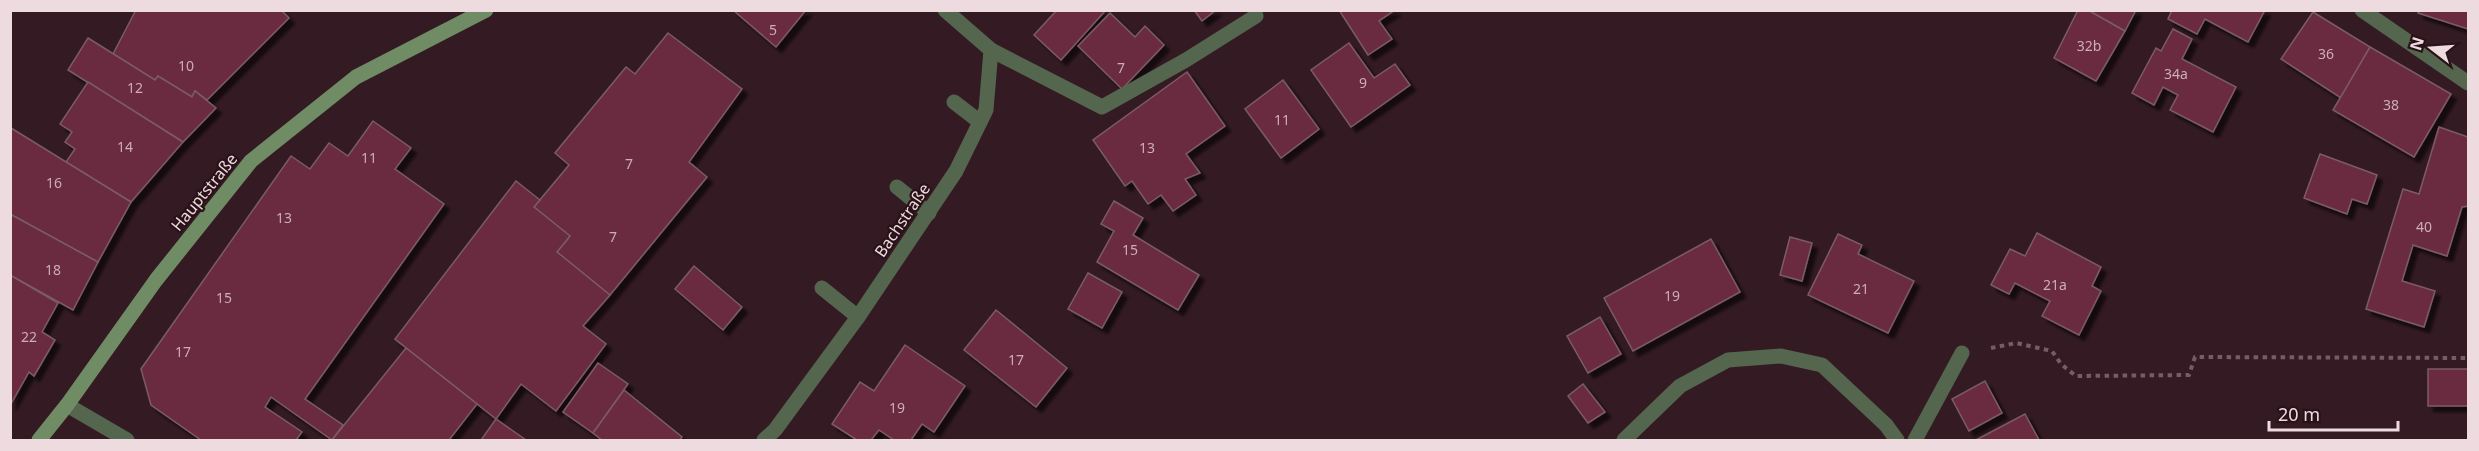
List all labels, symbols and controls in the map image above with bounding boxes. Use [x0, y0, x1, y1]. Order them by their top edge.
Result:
north arrow [2401, 18, 2461, 78]
house number: 5 [769, 20, 777, 39]
text: N [2404, 34, 2429, 53]
house number: 32b [2077, 36, 2101, 55]
house number: 36 [2318, 44, 2334, 63]
house number: 10 [178, 56, 194, 75]
house number: 7 [1117, 58, 1125, 77]
house number: 34a [2164, 64, 2188, 83]
house number: 9 [1359, 73, 1367, 92]
house number: 12 [127, 78, 143, 97]
house number: 38 [2383, 95, 2399, 114]
house number: 11 [1274, 110, 1290, 129]
house number: 14 [117, 137, 133, 156]
house number: 13 [1139, 138, 1155, 157]
street label: Hauptstraße [166, 148, 242, 236]
house number: 11 [361, 148, 377, 167]
house number: 7 [625, 154, 633, 173]
house number: 16 [46, 173, 62, 192]
street label: Bachstraße [869, 179, 935, 261]
house number: 13 [276, 208, 292, 227]
house number: 40 [2416, 217, 2432, 236]
house number: 7 [609, 227, 617, 246]
house number: 15 [1122, 240, 1138, 259]
house number: 18 [45, 260, 61, 279]
house number: 21a [2043, 275, 2067, 294]
house number: 21 [1853, 279, 1869, 298]
house number: 19 [1664, 286, 1680, 305]
house number: 15 [216, 288, 232, 307]
house number: 22 [21, 327, 37, 346]
house number: 17 [175, 342, 191, 361]
house number: 17 [1008, 350, 1024, 369]
scale bar [2269, 394, 2398, 432]
house number: 19 [889, 398, 905, 417]
text: 20 m [2278, 402, 2320, 426]

